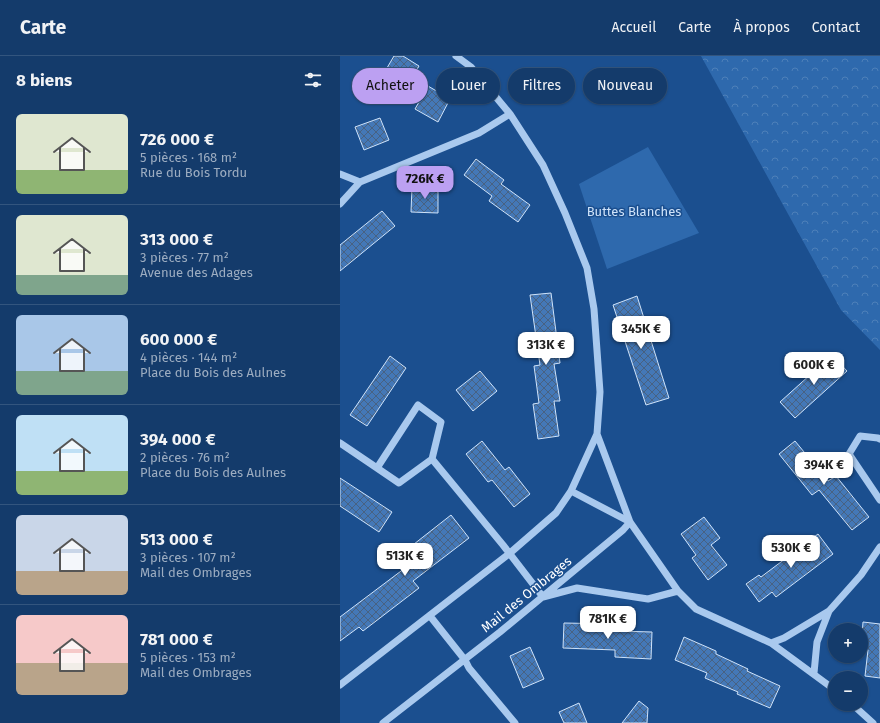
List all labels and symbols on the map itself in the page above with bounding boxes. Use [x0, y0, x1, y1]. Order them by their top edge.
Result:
pin: 726K € [392, 166, 458, 200]
park label: Buttes Blanches [587, 204, 681, 219]
pin: 345K € [608, 316, 674, 350]
pin: 313K € [513, 332, 579, 366]
pin: 600K € [781, 352, 847, 386]
pin: 394K € [791, 452, 857, 486]
pin: 530K € [758, 535, 824, 569]
pin: 513K € [372, 543, 438, 577]
street label: Mail des Ombrages [478, 553, 574, 635]
pin: 781K € [575, 606, 641, 640]

